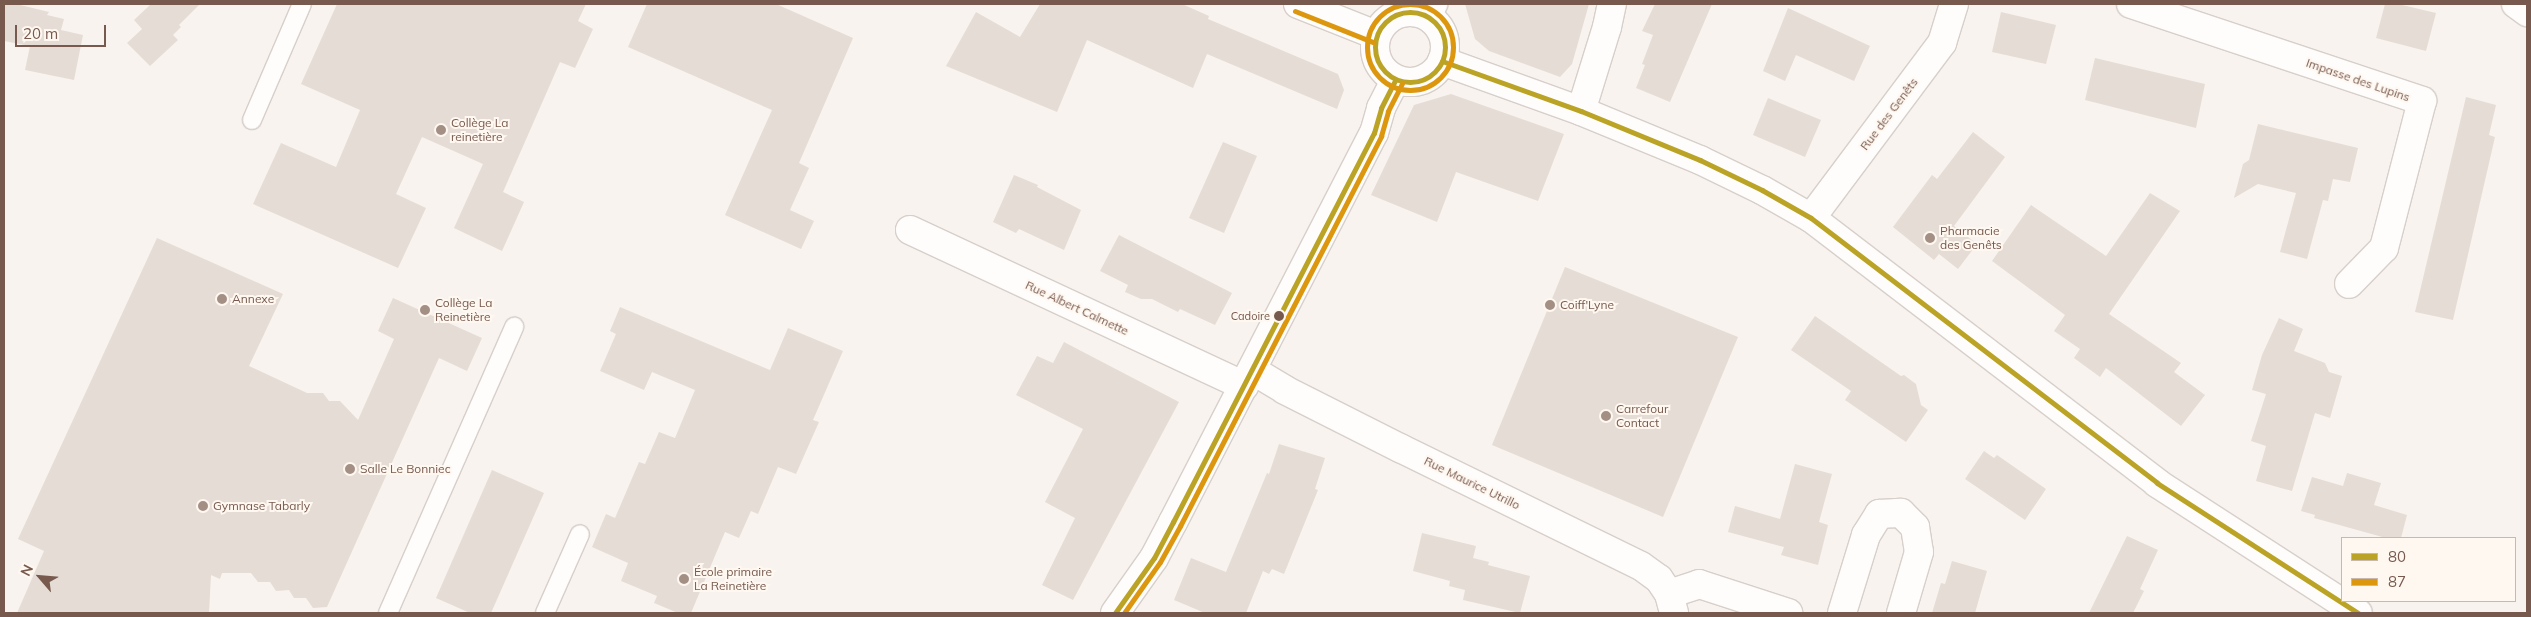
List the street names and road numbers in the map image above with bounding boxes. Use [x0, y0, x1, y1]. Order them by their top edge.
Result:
street label: Impasse des Lupins [2304, 55, 2412, 105]
street label: Rue des Genêts [1857, 75, 1921, 153]
street label: Rue Albert Calmette [1023, 278, 1131, 338]
street label: Rue Maurice Utrillo [1422, 454, 1522, 512]

